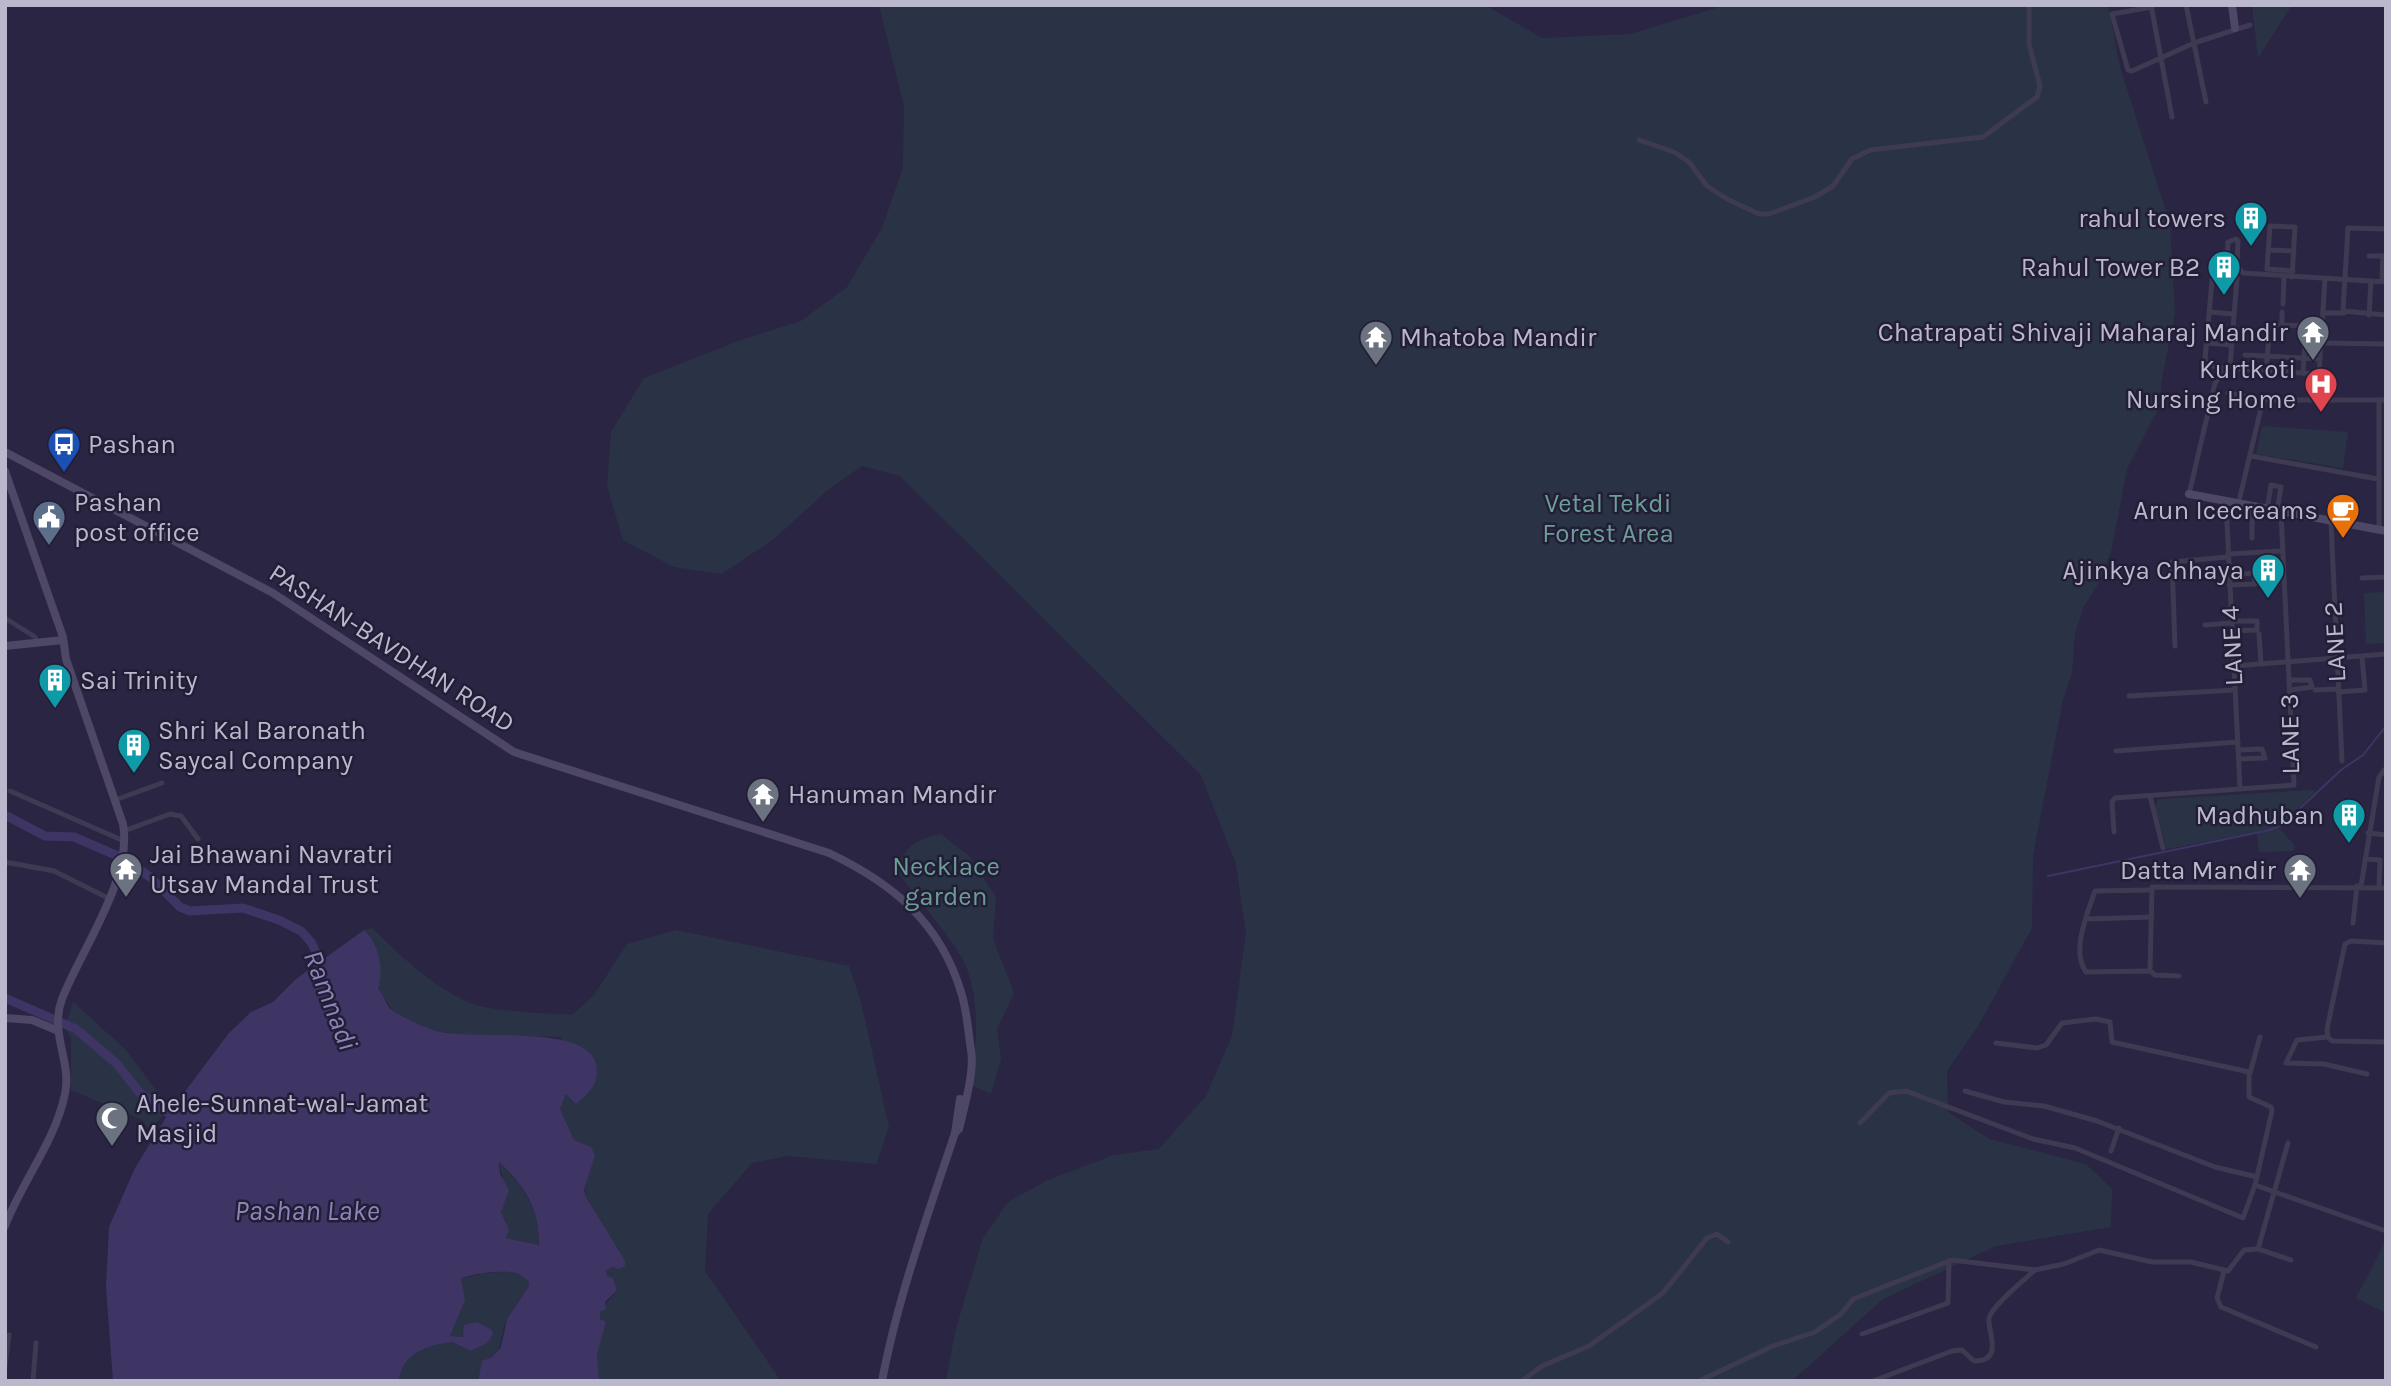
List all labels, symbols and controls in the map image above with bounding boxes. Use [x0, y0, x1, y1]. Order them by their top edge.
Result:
building icon: rahul towers [2232, 199, 2270, 248]
place label: rahul towers [2078, 203, 2226, 234]
building icon: Rahul Tower B2 [2205, 248, 2243, 297]
place label: Rahul Tower B2 [2021, 252, 2200, 283]
temple icon: Chatrapati Shivaji Maharaj Mandir [2294, 313, 2332, 362]
place label: Chatrapati Shivaji Maharaj Mandir [1878, 317, 2289, 348]
temple icon: Mhatoba Mandir [1357, 318, 1395, 367]
place label: Mhatoba Mandir [1400, 322, 1597, 353]
place label: Kurtkoti Nursing Home [2126, 354, 2296, 415]
hospital icon: Kurtkoti Nursing Home [2302, 365, 2340, 414]
bus stop icon: Pashan [45, 425, 83, 474]
place label: Pashan [88, 429, 176, 460]
place label: Pashan post office [74, 487, 200, 548]
park label: Vetal Tekdi Forest Area [1542, 488, 1674, 549]
cafe icon: Arun Icecreams [2324, 491, 2362, 540]
place label: Arun Icecreams [2134, 495, 2318, 526]
public building icon: Pashan post office [30, 498, 68, 547]
building icon: Ajinkya Chhaya [2249, 551, 2287, 600]
place label: Ajinkya Chhaya [2063, 555, 2244, 586]
street label: PASHAN-BAVDHAN ROAD [263, 557, 521, 739]
street label: LANE 2 [2317, 601, 2353, 683]
street label: LANE 4 [2214, 605, 2250, 687]
building icon: Sai Trinity [36, 661, 74, 710]
place label: Sai Trinity [80, 665, 198, 696]
street label: LANE 3 [2274, 693, 2306, 775]
place label: Shri Kal Baronath Saycal Company [158, 715, 366, 776]
building icon: Shri Kal Baronath Saycal Company [115, 726, 153, 775]
temple icon: Hanuman Mandir [744, 775, 782, 824]
place label: Hanuman Mandir [788, 779, 997, 810]
building icon: Madhuban [2330, 796, 2368, 845]
place label: Madhuban [2195, 800, 2324, 831]
place label: Jai Bhawani Navratri Utsav Mandal Trust [150, 839, 393, 900]
temple icon: Jai Bhawani Navratri Utsav Mandal Trust [107, 850, 145, 899]
park label: Necklace garden [892, 851, 1000, 912]
temple icon: Datta Mandir [2281, 851, 2319, 900]
place label: Datta Mandir [2120, 855, 2277, 886]
water label: Ramnadi [297, 945, 365, 1055]
place label: Ahele-Sunnat-wal-Jamat Masjid [136, 1088, 429, 1149]
mosque icon: Ahele-Sunnat-wal-Jamat Masjid [93, 1099, 131, 1148]
water label: Pashan Lake [235, 1194, 380, 1227]

